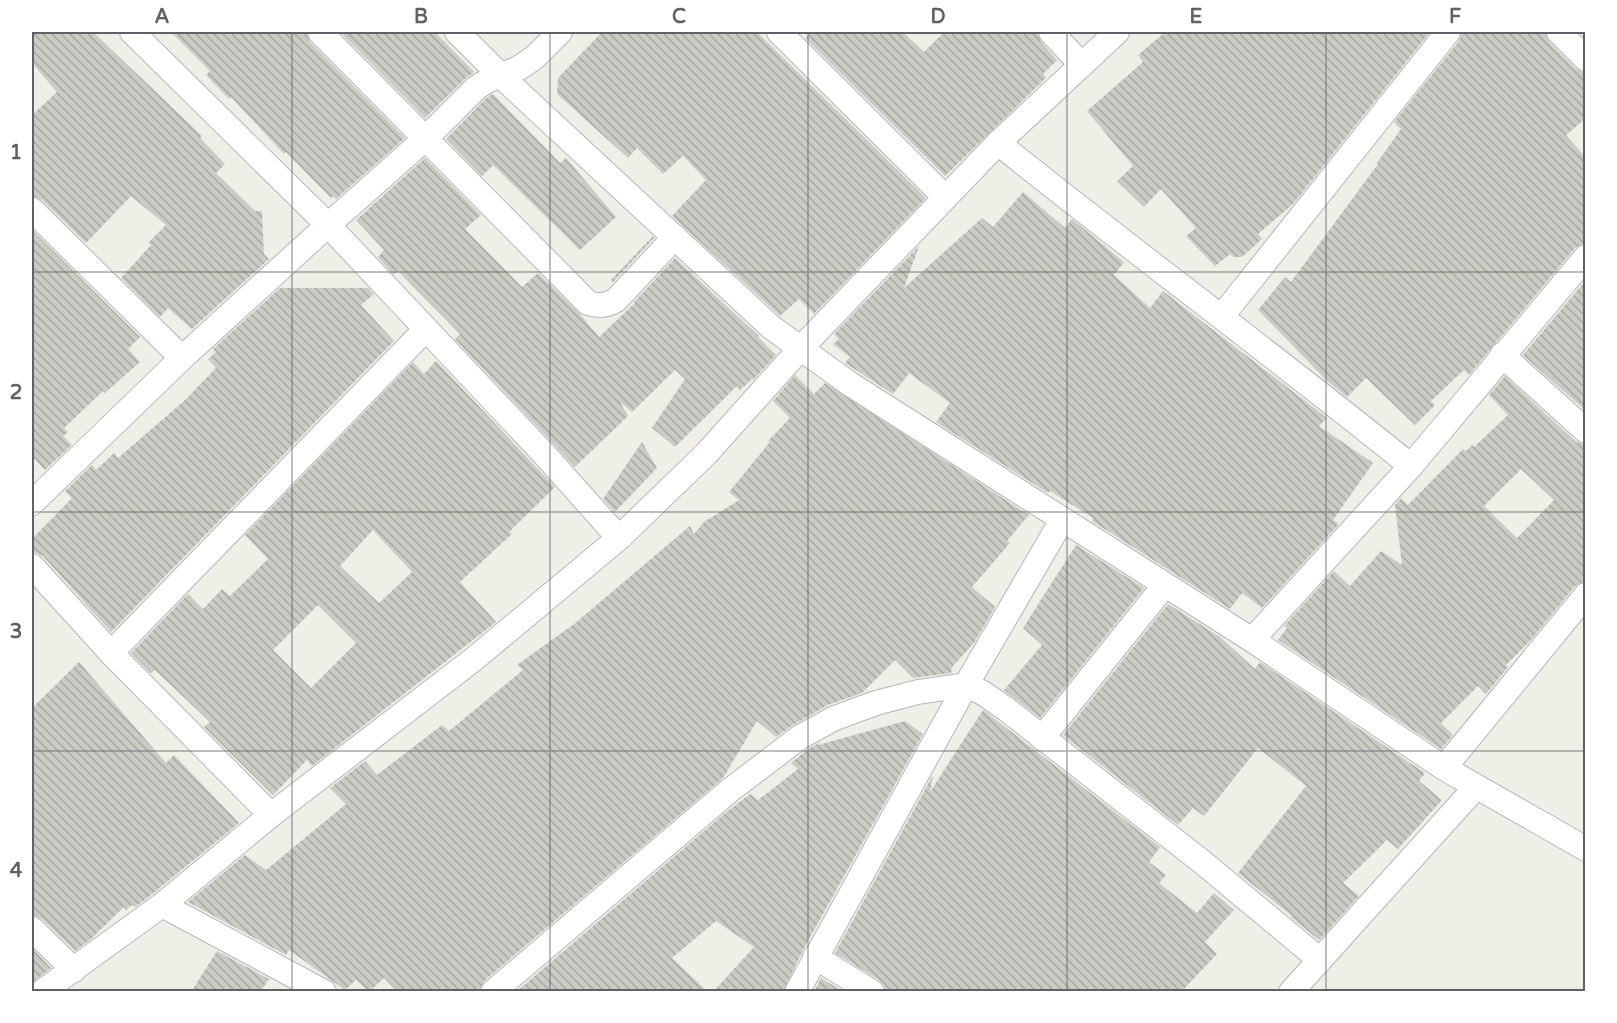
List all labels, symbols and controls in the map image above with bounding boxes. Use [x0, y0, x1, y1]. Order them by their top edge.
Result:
text: A [155, 5, 170, 29]
text: B [414, 5, 428, 29]
text: C [672, 5, 686, 29]
text: D [930, 5, 946, 29]
text: E [1190, 5, 1203, 29]
text: F [1449, 5, 1461, 29]
text: 1 [10, 141, 22, 165]
text: 2 [10, 381, 22, 405]
text: 3 [10, 620, 22, 644]
text: 4 [10, 859, 23, 883]

